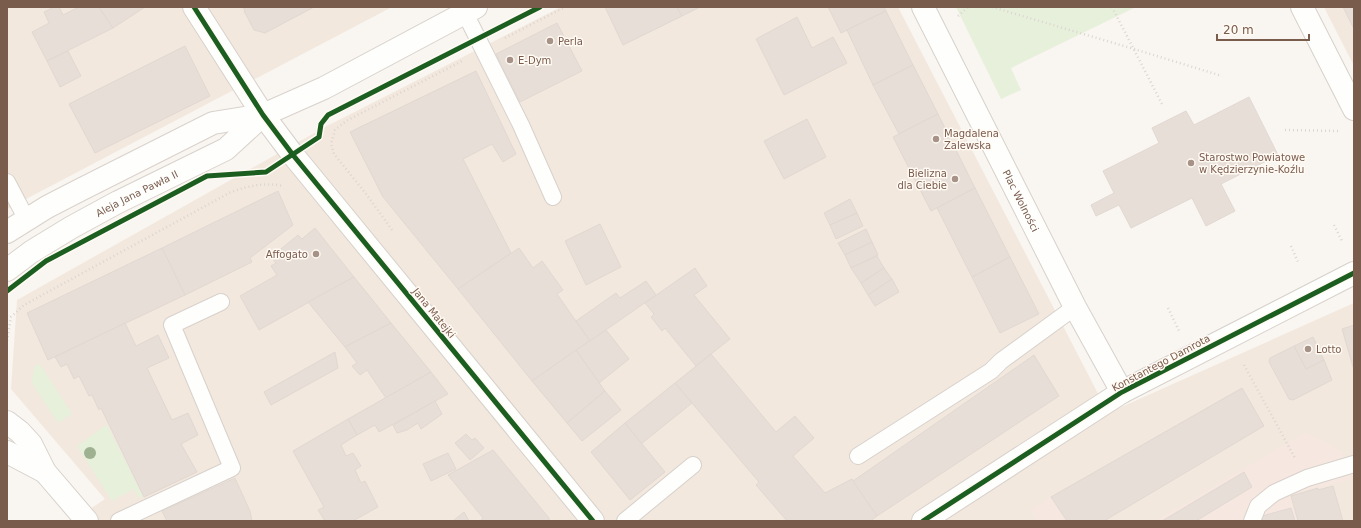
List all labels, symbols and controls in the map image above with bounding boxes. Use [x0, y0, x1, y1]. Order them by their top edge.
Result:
scale bar [1217, 16, 1309, 42]
text: 20 m [1223, 23, 1254, 37]
marker: Perla [545, 36, 555, 46]
place label: Perla [558, 36, 583, 47]
marker: E-Dym [505, 55, 515, 65]
place label: E-Dym [518, 55, 551, 66]
place label: Magdalena Zalewska [944, 128, 999, 151]
marker: Magdalena Zalewska [931, 134, 941, 144]
place label: Starostwo Powiatowe w Kędzierzynie-Koźlu [1199, 152, 1305, 175]
marker: Starostwo Powiatowe w Kędzierzynie-Koźlu [1186, 158, 1196, 168]
street label: Aleja Jana Pawła II [94, 168, 180, 219]
place label: Bielizna dla Ciebie [897, 168, 947, 191]
street label: Plac Wolności [1001, 168, 1041, 233]
marker: Bielizna dla Ciebie [950, 174, 960, 184]
place label: Affogato [266, 249, 308, 260]
marker: Affogato [311, 249, 321, 259]
street label: Jana Matejki [410, 285, 457, 340]
street label: Konstantego Damrota [1110, 332, 1212, 394]
marker: Lotto [1303, 344, 1313, 354]
place label: Lotto [1316, 344, 1341, 355]

